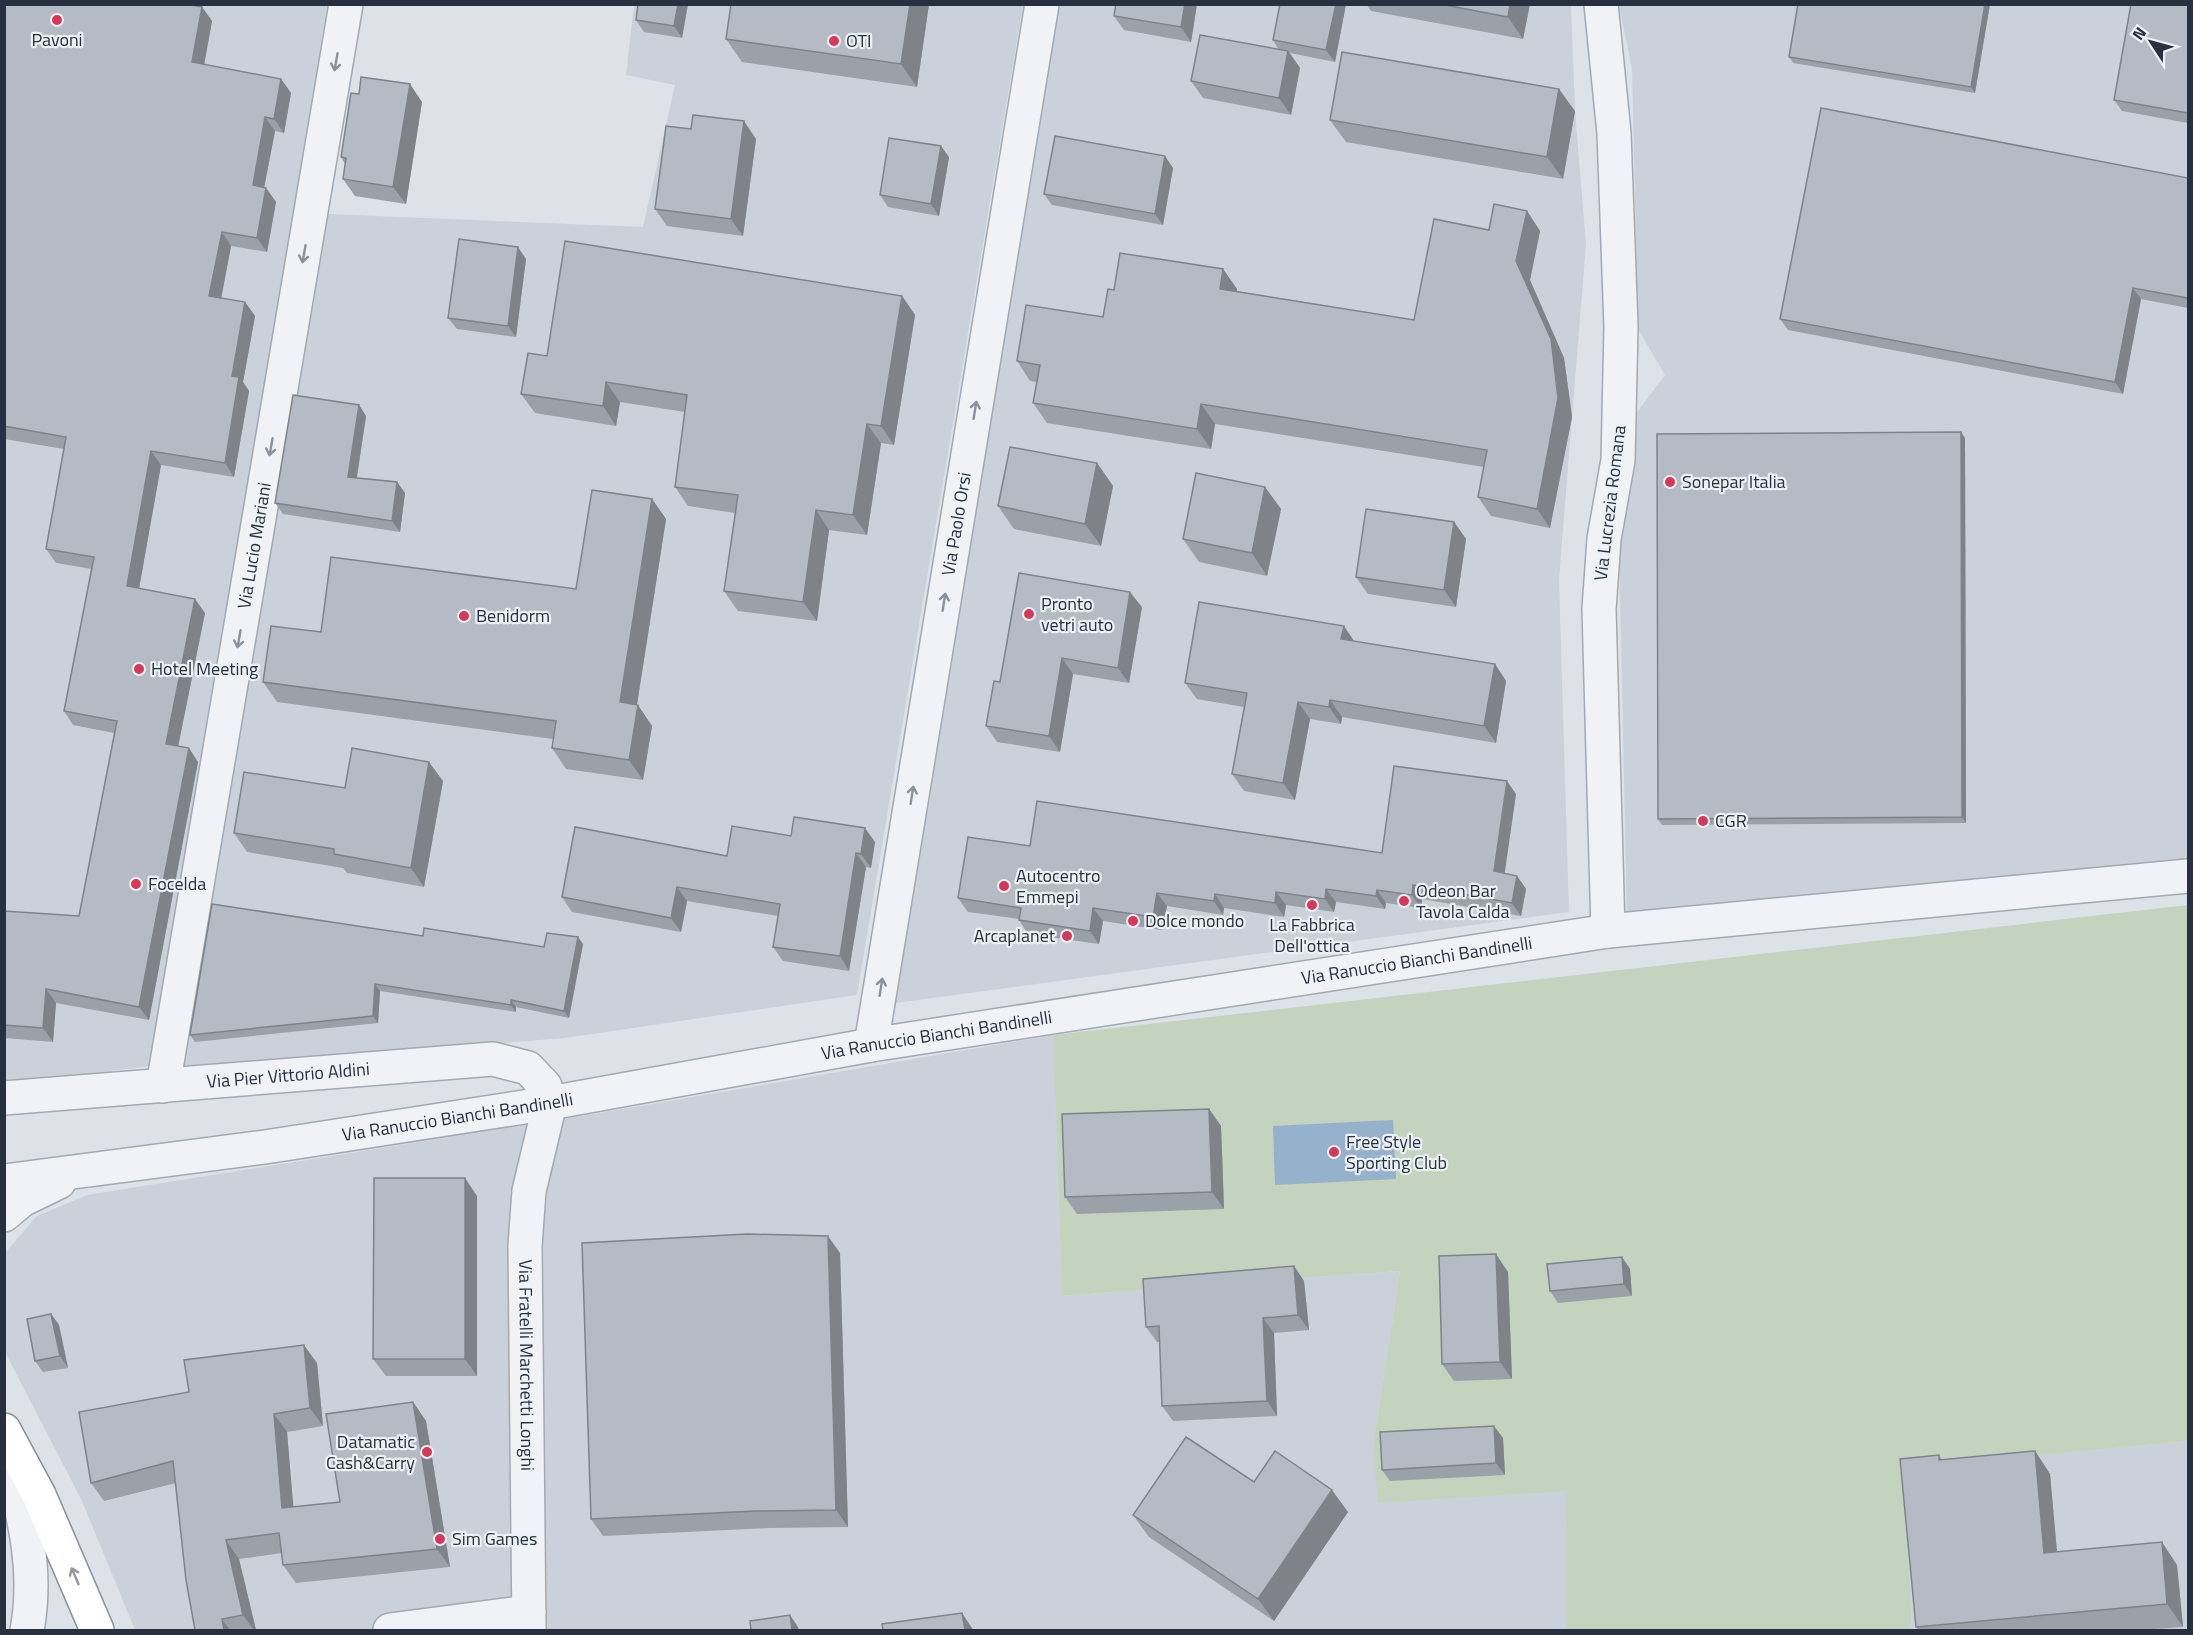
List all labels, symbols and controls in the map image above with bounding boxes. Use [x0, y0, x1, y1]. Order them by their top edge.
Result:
north arrow [2121, 12, 2181, 72]
marker: Pavoni [50, 13, 64, 27]
text: N [2126, 22, 2152, 45]
place label: Pavoni [31, 26, 83, 53]
place label: OTI [846, 27, 871, 54]
marker: OTI [827, 34, 841, 48]
one-way arrow [330, 52, 341, 72]
one-way arrow [298, 244, 309, 264]
one-way arrow [970, 400, 981, 420]
street label: Via Lucrezia Romana [1587, 423, 1632, 582]
one-way arrow [265, 436, 276, 456]
place label: Sonepar Italia [1682, 468, 1786, 495]
street label: Via Paolo Orsi [934, 470, 978, 578]
marker: Sonepar Italia [1663, 475, 1677, 489]
street label: Via Lucio Mariani [230, 480, 278, 611]
place label: Pronto vetri auto [1041, 590, 1113, 638]
one-way arrow [939, 593, 950, 613]
place label: Benidorm [476, 602, 550, 629]
marker: Pronto vetri auto [1022, 607, 1036, 621]
marker: Benidorm [457, 609, 471, 623]
one-way arrow [233, 629, 244, 648]
place label: Hotel Meeting [151, 655, 258, 682]
marker: Hotel Meeting [132, 662, 146, 676]
one-way arrow [907, 785, 918, 805]
place label: CGR [1715, 807, 1747, 834]
marker: CGR [1696, 814, 1710, 828]
place label: Autocentro Emmepi [1016, 862, 1100, 910]
place label: Focelda [148, 870, 206, 897]
marker: Focelda [129, 877, 143, 891]
place label: Odeon Bar Tavola Calda [1416, 877, 1509, 925]
marker: Autocentro Emmepi [997, 879, 1011, 893]
marker: Odeon Bar Tavola Calda [1397, 894, 1411, 908]
marker: La Fabbrica Dell'ottica [1305, 898, 1319, 912]
place label: Dolce mondo [1145, 907, 1244, 934]
place label: La Fabbrica Dell'ottica [1269, 911, 1355, 959]
marker: Dolce mondo [1126, 914, 1140, 928]
place label: Arcaplanet [974, 922, 1056, 949]
marker: Arcaplanet [1060, 929, 1074, 943]
street label: Via Ranuccio Bianchi Bandinelli [1299, 929, 1534, 991]
one-way arrow [876, 978, 887, 997]
street label: Via Ranuccio Bianchi Bandinelli [819, 1003, 1054, 1067]
street label: Via Pier Vittorio Aldini [205, 1055, 371, 1095]
street label: Via Ranuccio Bianchi Bandinelli [340, 1085, 575, 1148]
place label: Free Style Sporting Club [1346, 1128, 1447, 1176]
marker: Free Style Sporting Club [1327, 1145, 1341, 1159]
street label: Via Fratelli Marchetti Longhi [512, 1259, 541, 1471]
place label: Datamatic Cash&Carry [326, 1428, 415, 1476]
marker: Datamatic Cash&Carry [420, 1445, 434, 1459]
place label: Sim Games [452, 1525, 537, 1552]
marker: Sim Games [433, 1532, 447, 1546]
one-way arrow [69, 1568, 80, 1586]

